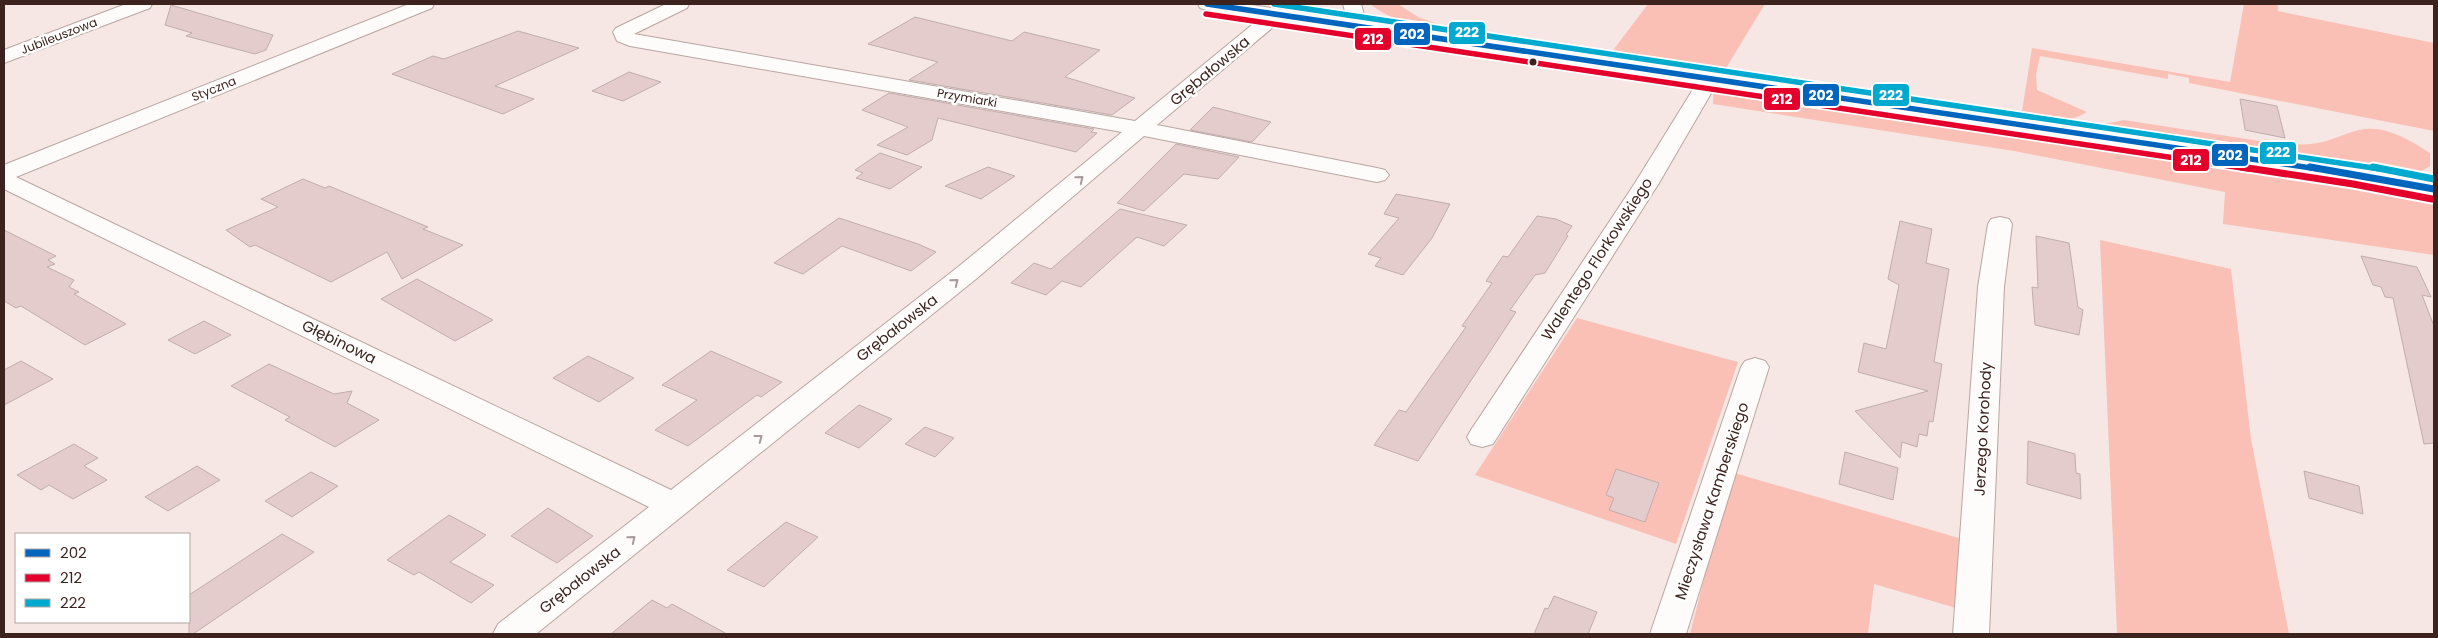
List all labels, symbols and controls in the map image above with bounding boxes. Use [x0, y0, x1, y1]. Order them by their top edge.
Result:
street label: Jubileuszowa [18, 13, 99, 58]
line badge: 222 [1448, 21, 1486, 45]
line badge: 202 [1393, 22, 1431, 46]
text: 222 [1455, 22, 1479, 42]
text: 202 [1399, 24, 1425, 44]
line badge: 212 [1354, 27, 1392, 51]
text: 212 [1362, 29, 1384, 49]
street label: Grębałowska [1165, 31, 1254, 110]
unlabelled marker [1528, 57, 1538, 67]
street label: Styczna [189, 72, 239, 105]
line badge: 202 [1802, 83, 1840, 107]
line badge: 222 [1872, 83, 1910, 107]
street label: Przymiarki [936, 84, 998, 111]
text: 202 [1808, 85, 1834, 105]
text: 222 [1879, 85, 1903, 105]
line badge: 212 [1763, 87, 1801, 111]
text: 212 [1771, 89, 1793, 109]
line badge: 222 [2259, 141, 2297, 165]
text: 222 [2266, 142, 2290, 162]
line badge: 202 [2211, 143, 2249, 167]
text: 202 [2217, 145, 2243, 165]
line badge: 212 [2172, 148, 2210, 172]
text: 212 [2180, 150, 2202, 170]
street label: Walentego Florkowskiego [1536, 173, 1657, 344]
one-way arrow [1075, 176, 1084, 185]
one-way arrow [949, 280, 958, 288]
street label: Grębałowska [852, 289, 942, 366]
street label: Głębinowa [299, 315, 380, 369]
street label: Jerzego Korohody [1969, 361, 1997, 497]
street label: Mieczysława Kamberskiego [1670, 399, 1753, 602]
one-way arrow [753, 435, 762, 443]
legend [15, 533, 190, 623]
one-way arrow [626, 536, 635, 544]
street label: Grębałowska [535, 541, 625, 618]
text: 202 [60, 542, 87, 563]
text: 212 [60, 567, 82, 588]
text: 222 [60, 592, 86, 613]

